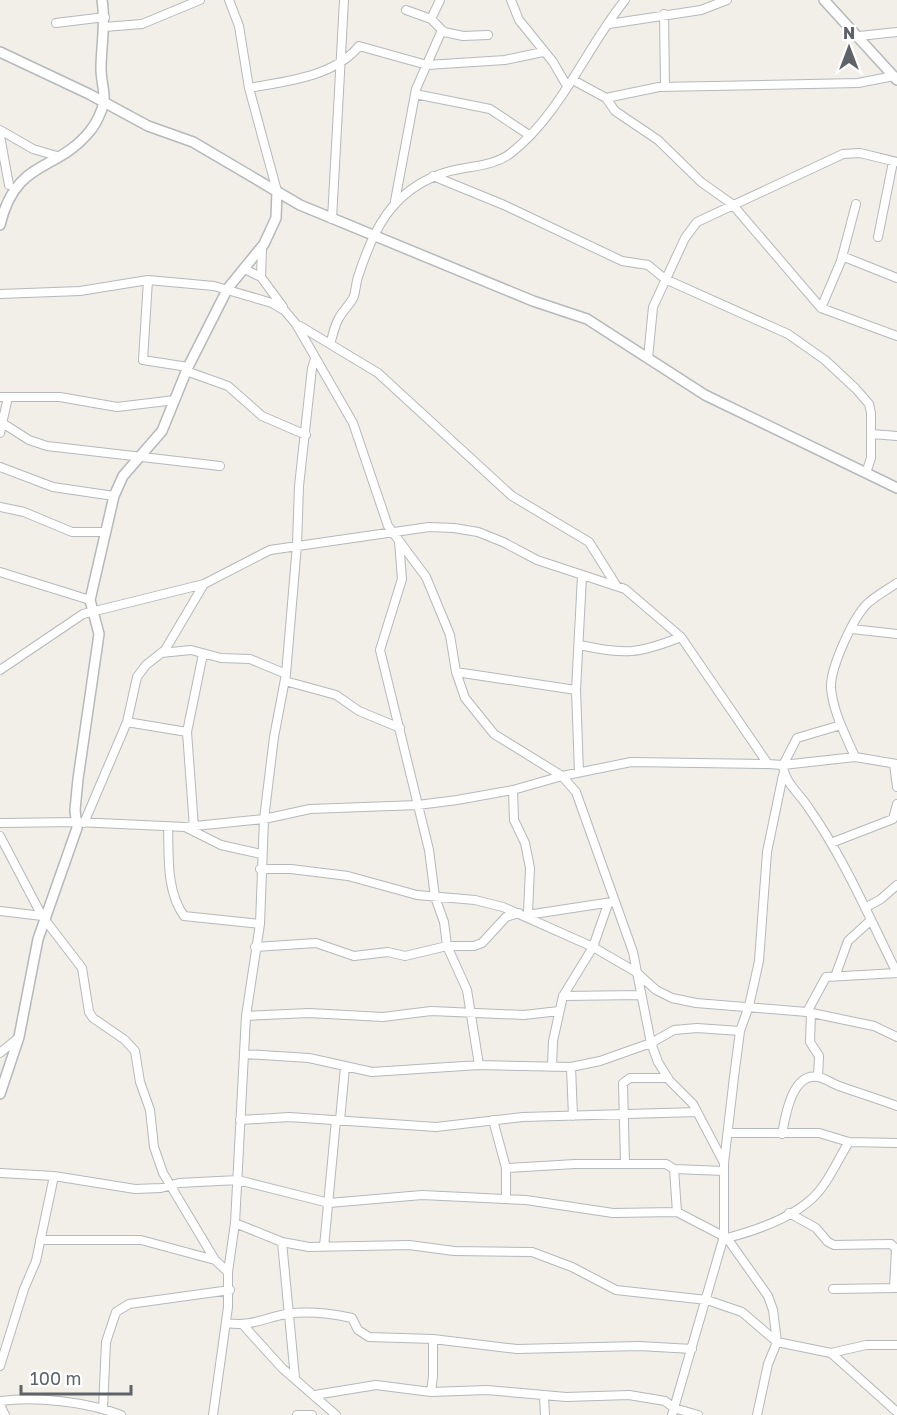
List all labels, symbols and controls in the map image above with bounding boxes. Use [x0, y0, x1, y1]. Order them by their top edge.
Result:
north arrow [819, 18, 879, 78]
text: N [843, 23, 855, 43]
scale bar [21, 1358, 130, 1396]
text: 100 m [30, 1367, 81, 1389]

